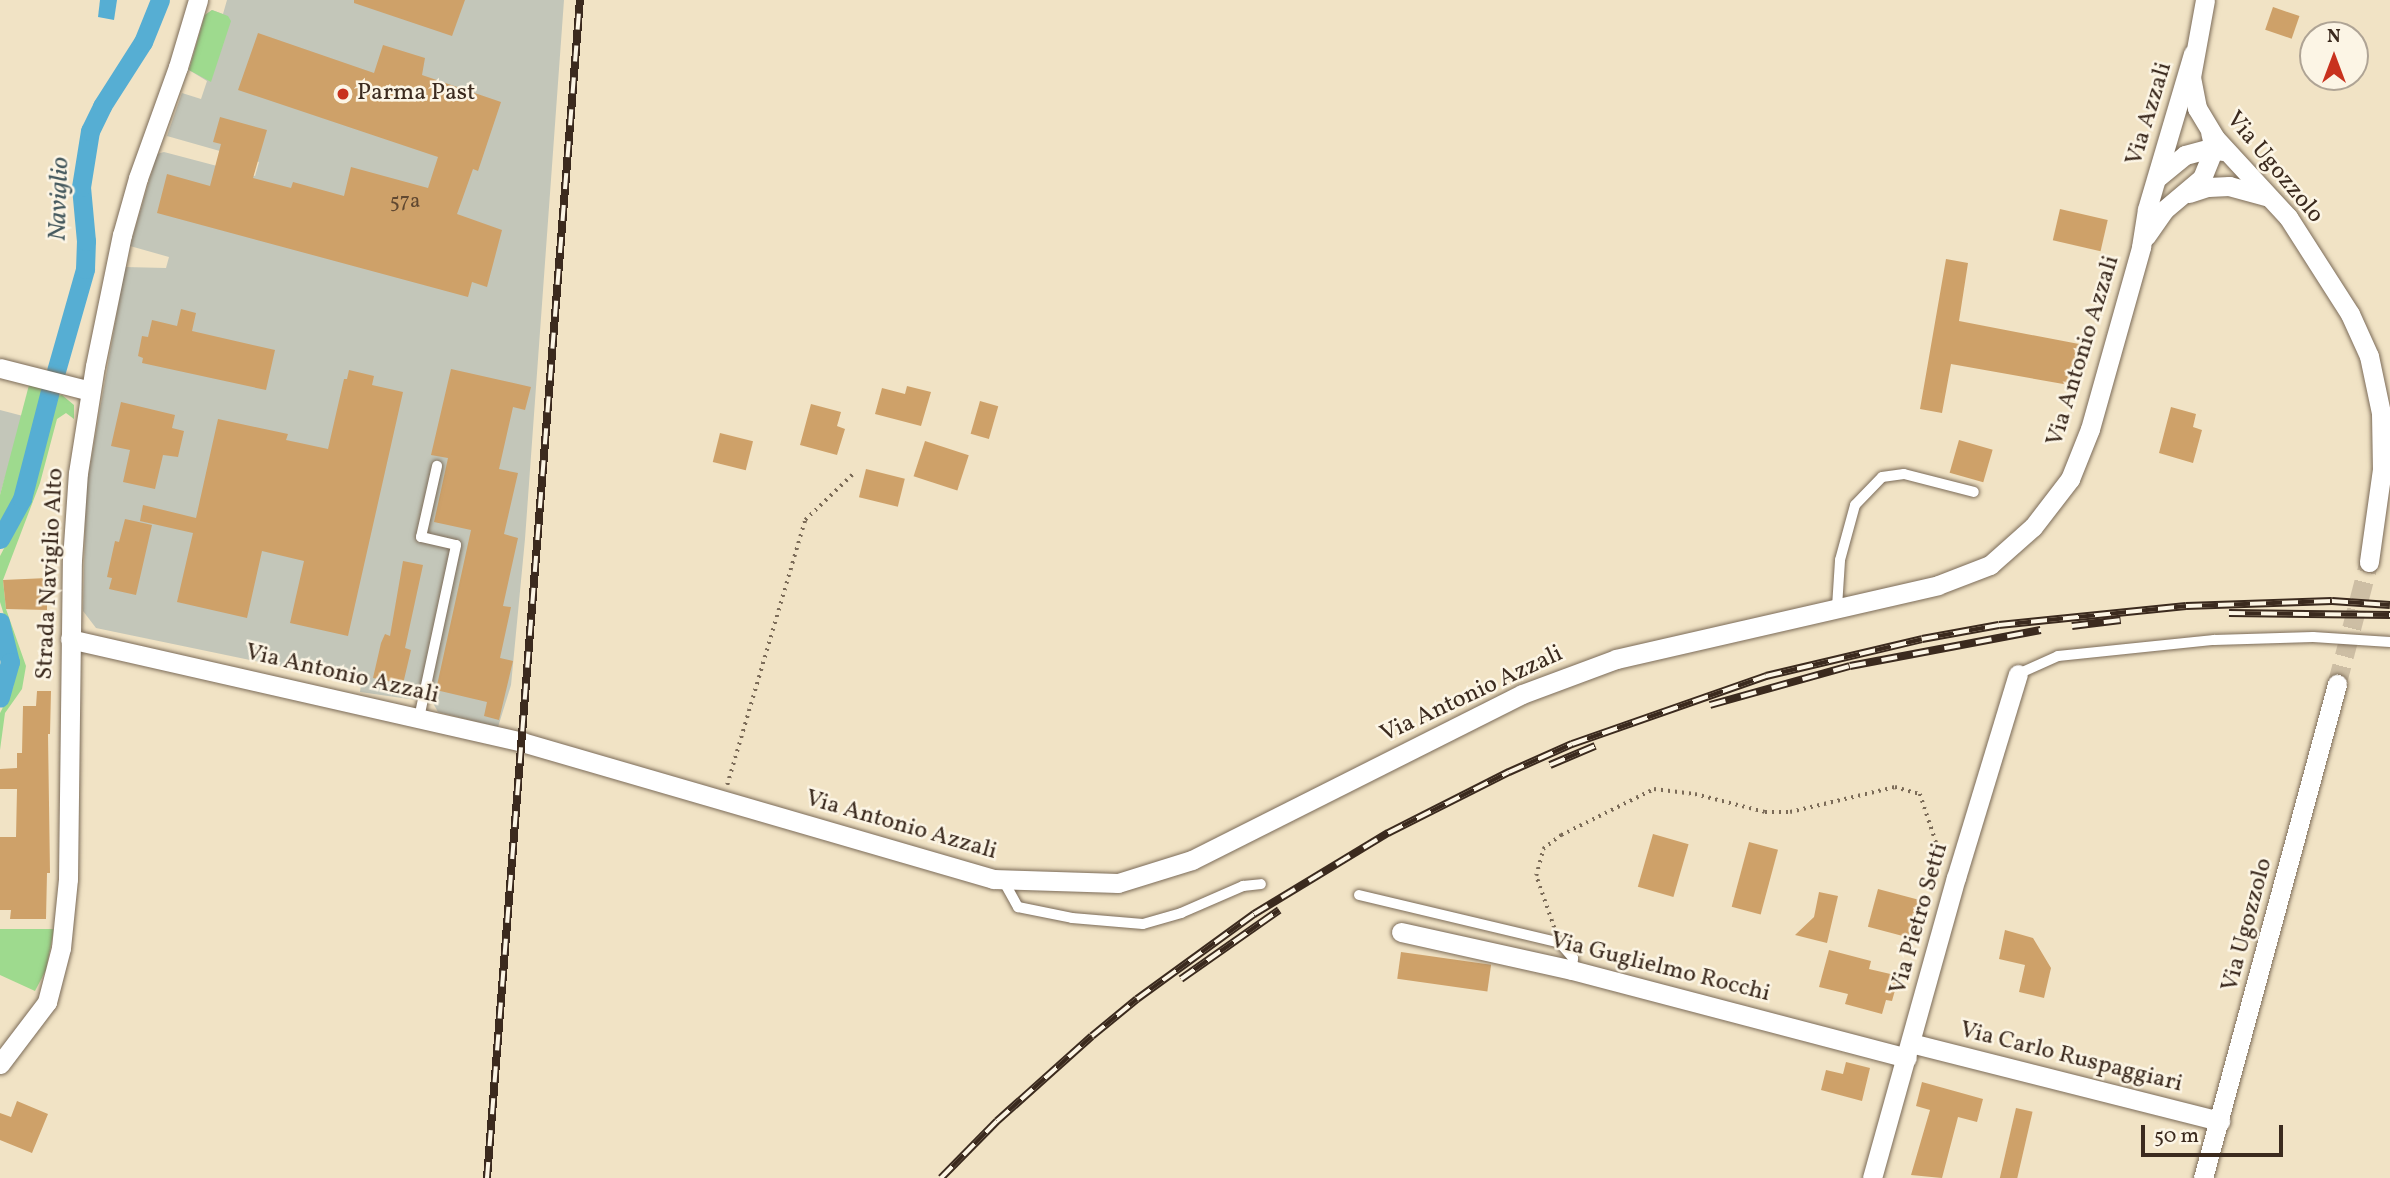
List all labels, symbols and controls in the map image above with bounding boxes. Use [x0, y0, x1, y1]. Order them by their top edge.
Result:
north arrow [2299, 21, 2369, 91]
text: N [2327, 24, 2341, 50]
street label: Via Azzali [2121, 59, 2179, 169]
place label: Parma Past [357, 80, 476, 108]
marker: Parma Past [335, 86, 351, 102]
street label: Via Ugozzolo [2219, 106, 2329, 230]
water label: Naviglio [43, 156, 77, 242]
house number: 57a [390, 189, 420, 215]
street label: Via Antonio Azzali [2041, 252, 2127, 450]
street label: Strada Naviglio Alto [31, 467, 71, 681]
street label: Via Antonio Azzali [242, 639, 442, 711]
street label: Via Antonio Azzali [1376, 640, 1568, 750]
street label: Via Antonio Azzali [802, 785, 1000, 867]
street label: Via Pietro Setti [1885, 840, 1955, 998]
street label: Via Ugozzolo [2216, 855, 2280, 995]
street label: Via Guglielmo Rocchi [1547, 927, 1773, 1009]
street label: Via Carlo Ruspaggiari [1957, 1016, 2185, 1100]
scale bar [2145, 1112, 2287, 1156]
text: 50 m [2154, 1122, 2199, 1151]

